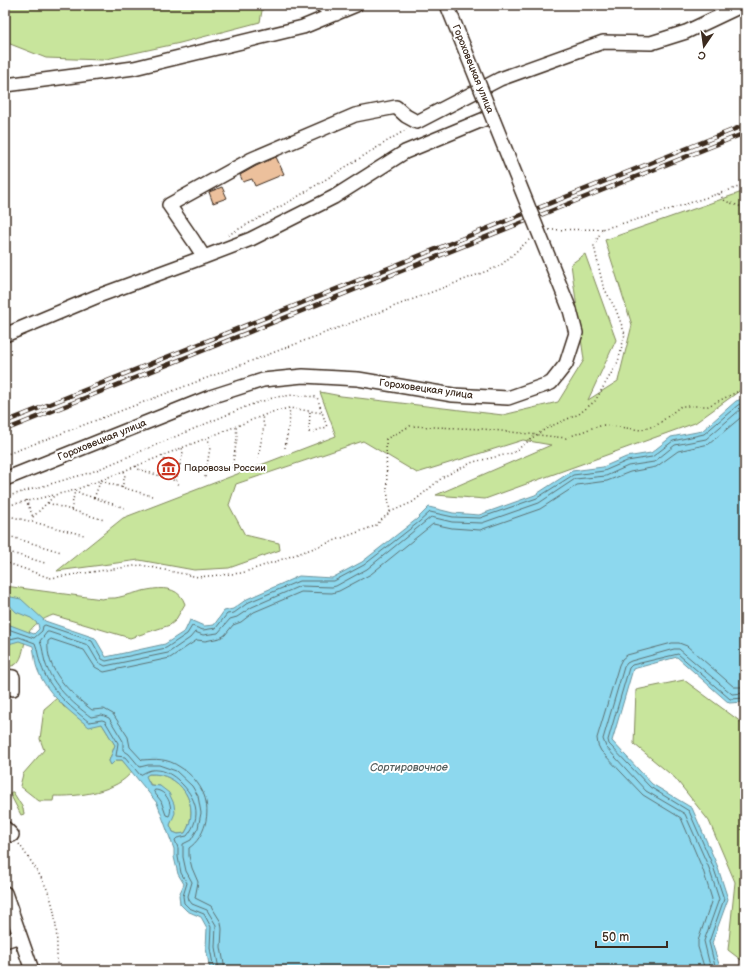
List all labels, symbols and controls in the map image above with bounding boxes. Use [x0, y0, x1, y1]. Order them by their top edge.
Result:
street label: Гороховецкая улица [450, 23, 496, 115]
north arrow [684, 26, 724, 66]
text: С [696, 48, 707, 62]
street label: Гороховецкая улица [378, 376, 474, 402]
street label: Гороховецкая улица [56, 417, 148, 463]
museum icon: Паровозы России [156, 455, 182, 481]
place label: Паровозы России [184, 462, 266, 474]
water label: Сортировочное [370, 761, 449, 774]
scale bar [596, 923, 667, 949]
text: 50 m [602, 930, 629, 945]

